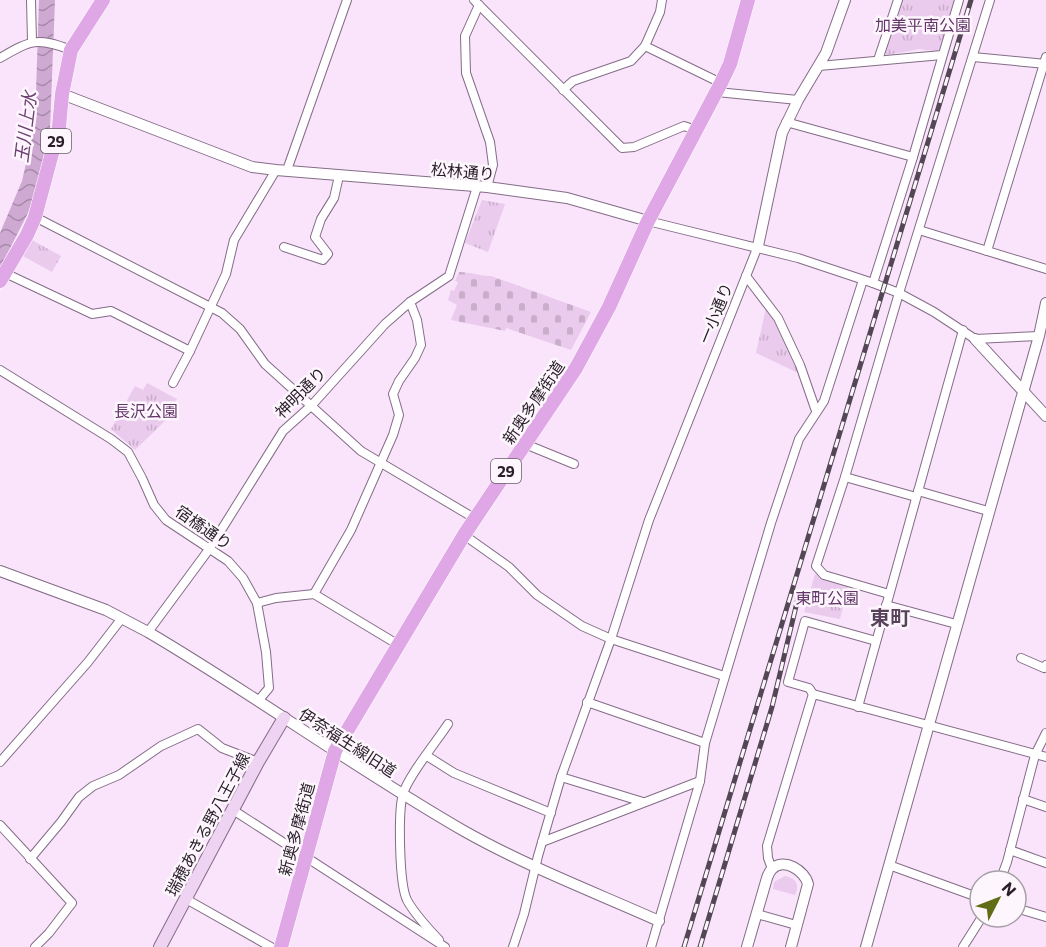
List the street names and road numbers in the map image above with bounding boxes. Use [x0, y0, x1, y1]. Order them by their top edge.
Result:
road number: 29 [41, 129, 71, 153]
street label: 松林通り [430, 159, 496, 183]
street label: 一小通り [694, 280, 736, 346]
street label: 新奥多摩街道 [498, 357, 568, 447]
street label: 神明通り [271, 363, 329, 421]
road number: 29 [491, 459, 521, 483]
street label: 宿橋通り [172, 501, 236, 553]
street label: 伊奈福生線旧道 [296, 704, 400, 780]
street label: 瑞穂あきる野八王子線 [161, 749, 253, 899]
street label: 新奥多摩街道 [274, 780, 318, 878]

